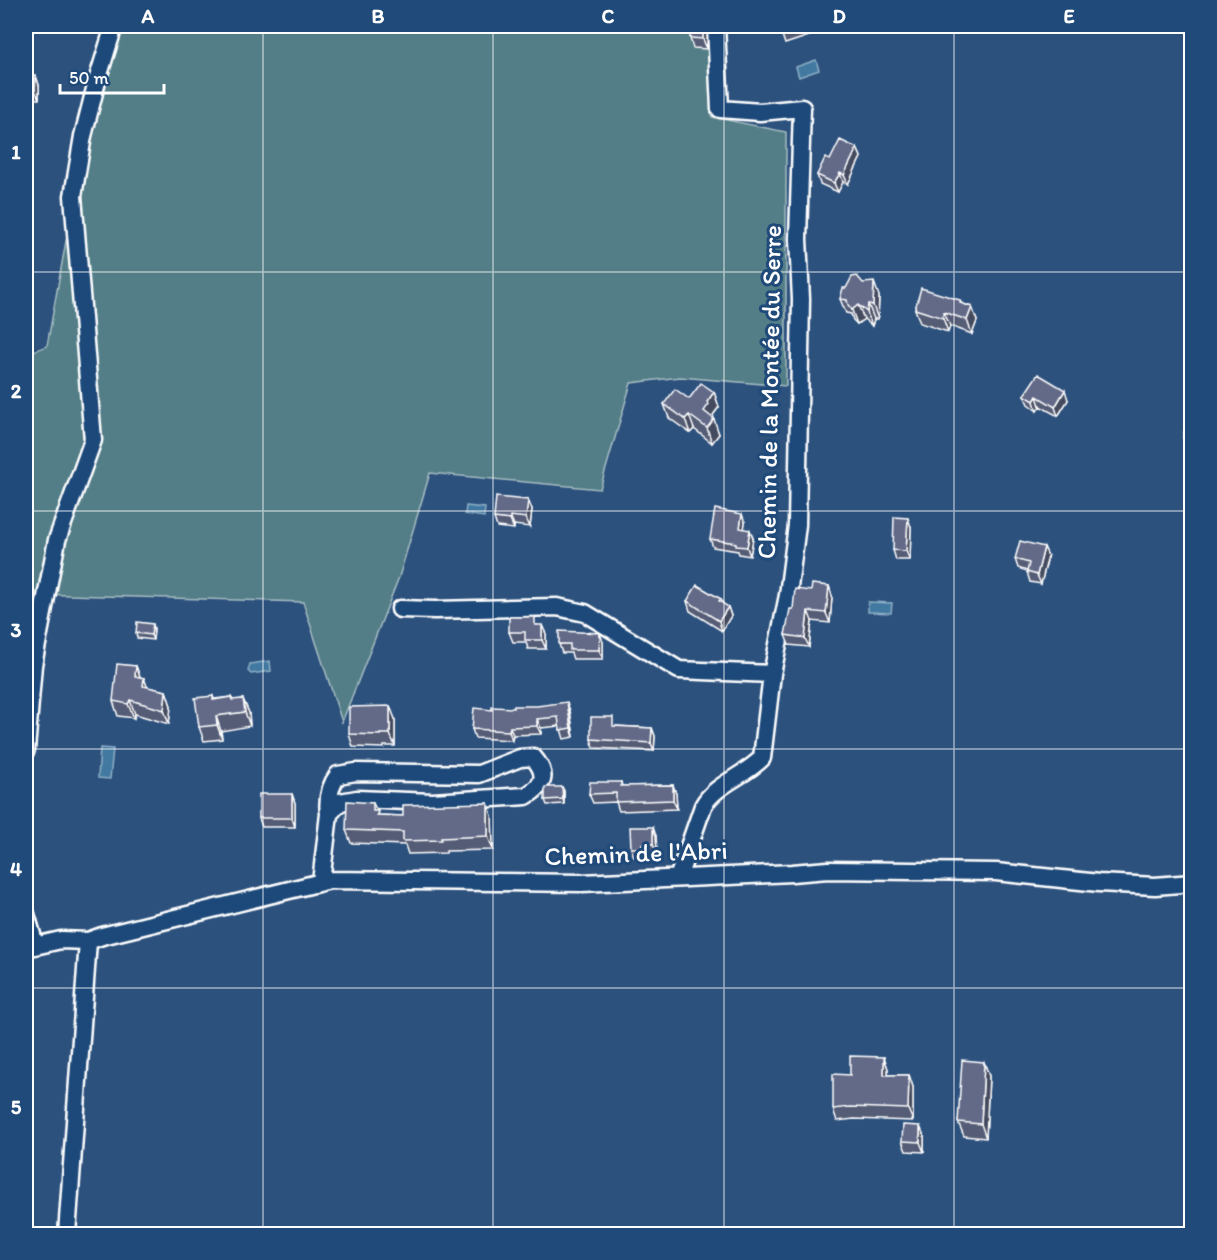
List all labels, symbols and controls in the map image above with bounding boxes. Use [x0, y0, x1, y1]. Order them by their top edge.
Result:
text: A [141, 4, 155, 28]
text: B [372, 4, 385, 28]
text: C [602, 4, 615, 28]
text: D [832, 4, 846, 28]
text: E [1063, 4, 1075, 28]
scale bar [60, 57, 164, 95]
text: 50 m [69, 67, 109, 89]
text: 1 [11, 140, 21, 164]
street label: Chemin de la Montée du Serre [750, 225, 788, 559]
text: 2 [11, 379, 22, 403]
text: 3 [11, 618, 22, 642]
street label: Chemin de l'Abri [544, 834, 728, 872]
text: 4 [10, 857, 22, 881]
text: 5 [11, 1095, 22, 1119]

